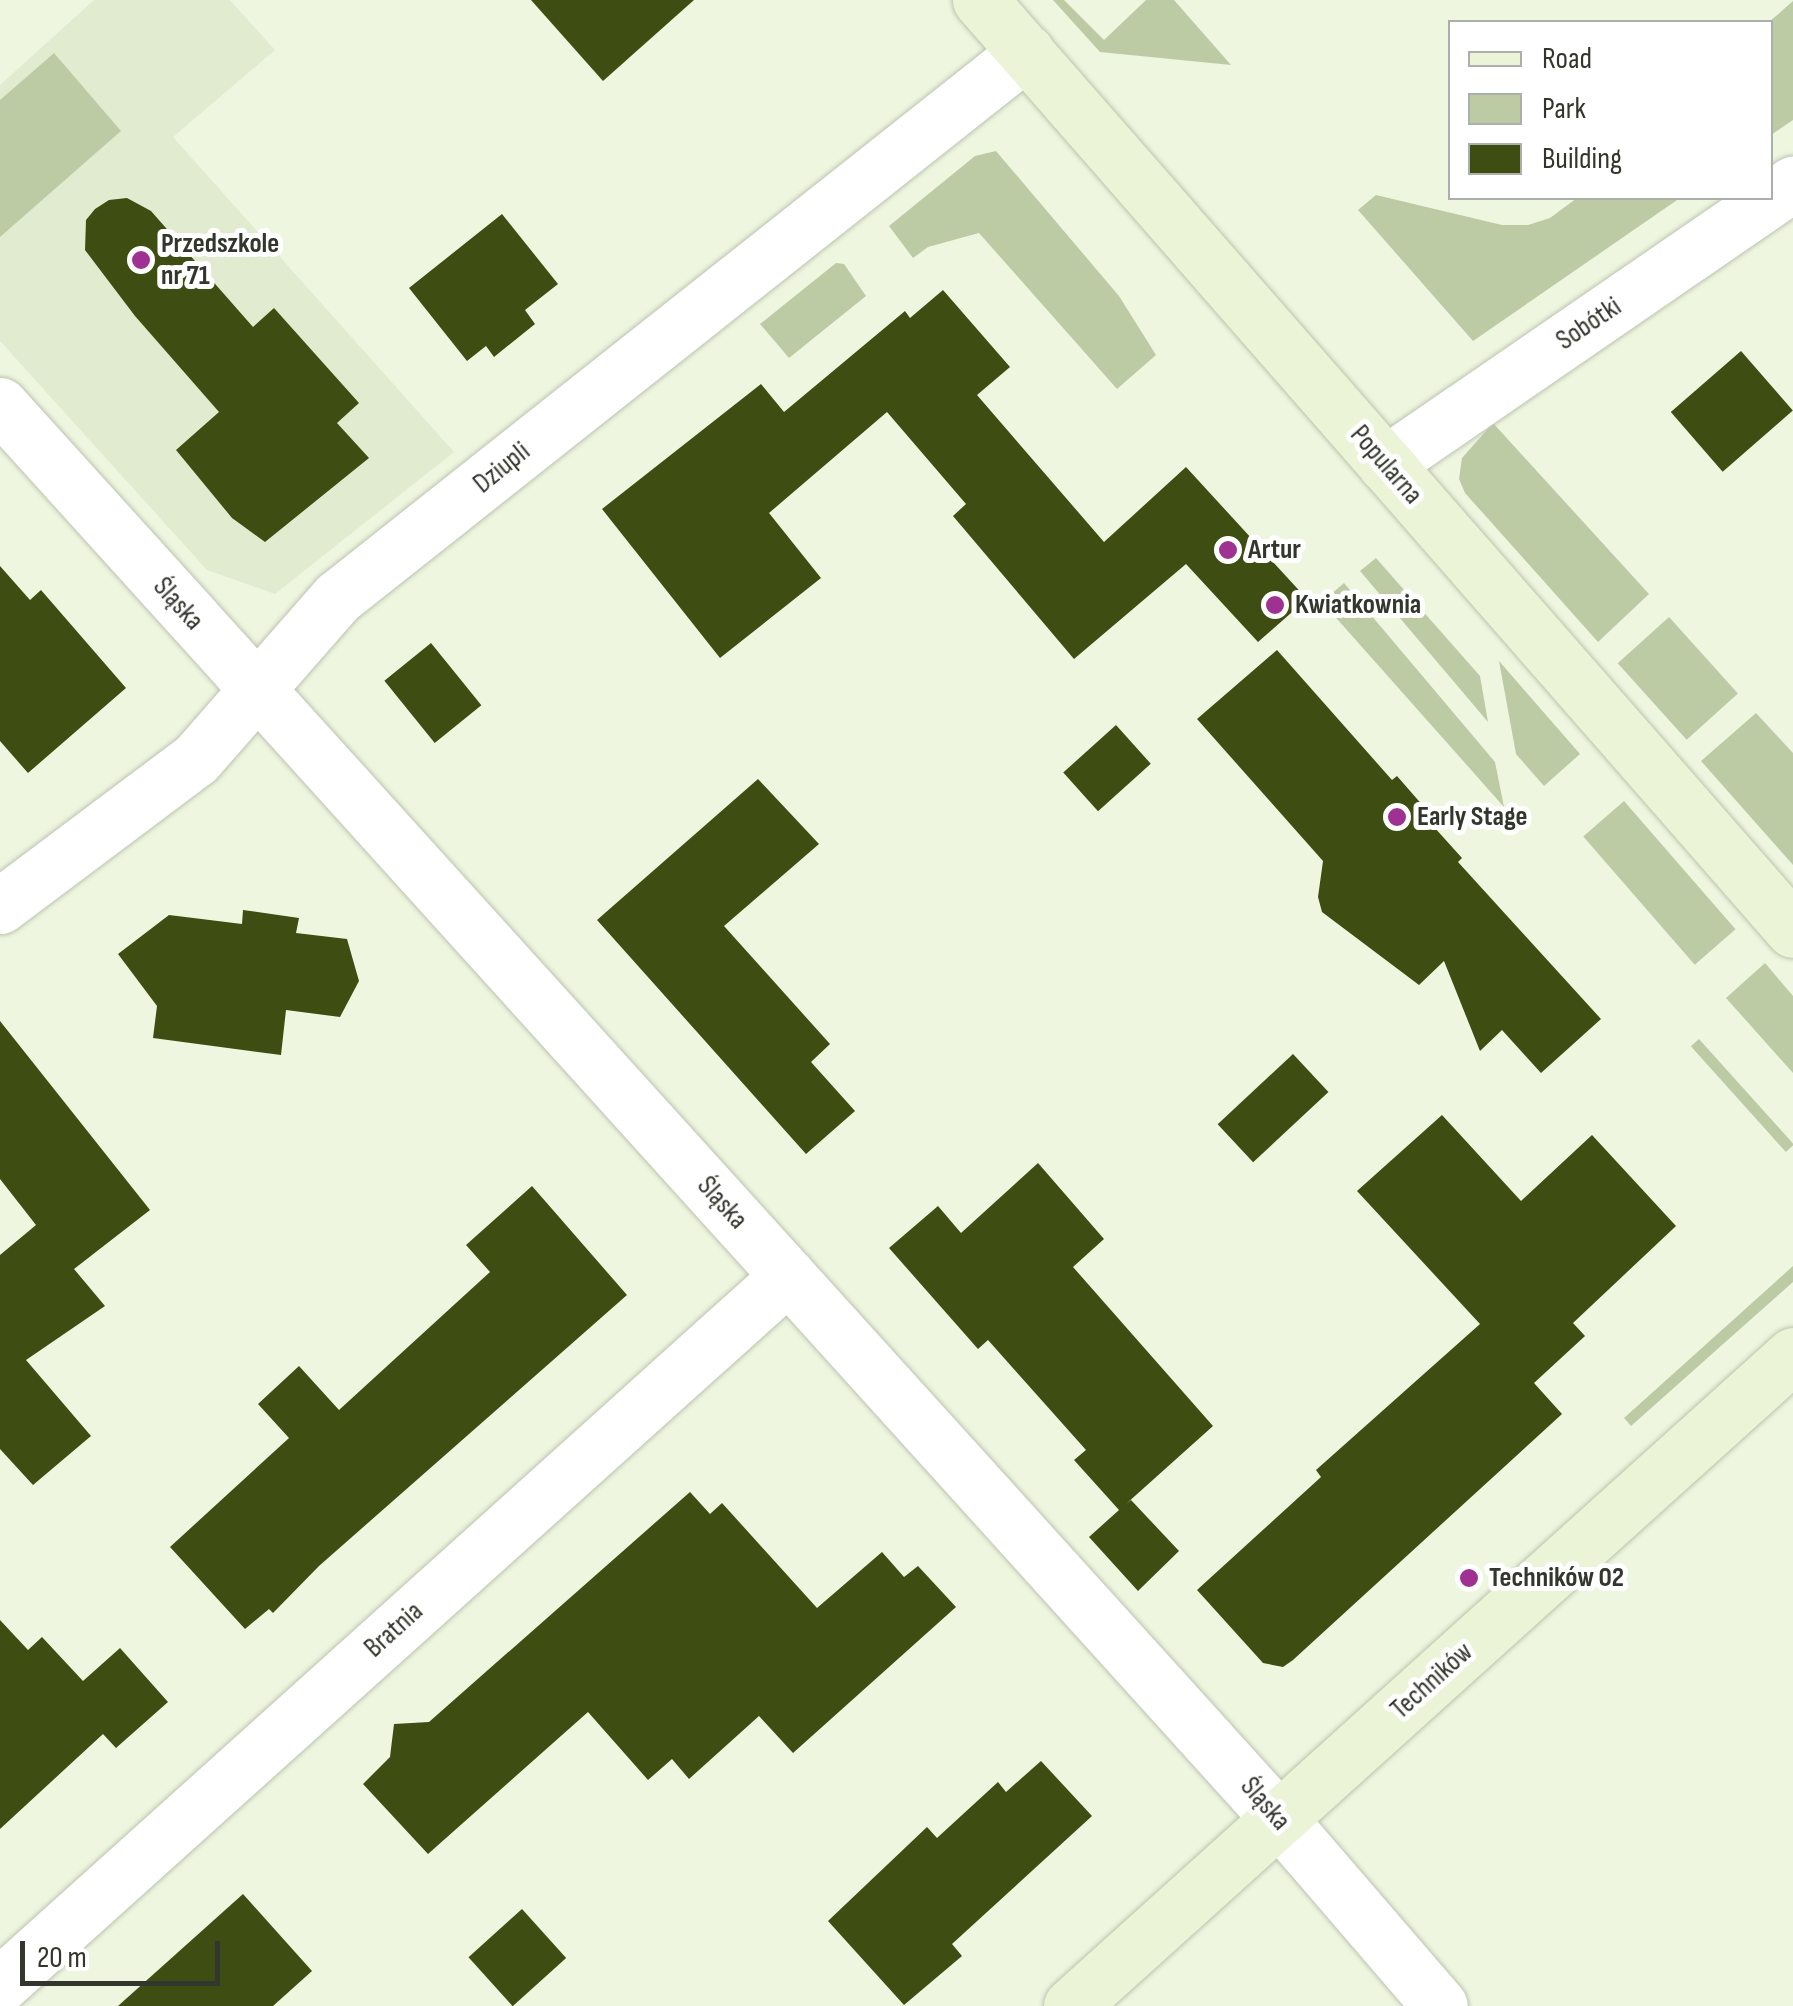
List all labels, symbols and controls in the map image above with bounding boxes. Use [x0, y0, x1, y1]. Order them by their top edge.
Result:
legend [1448, 20, 1773, 200]
text: Road [1542, 41, 1592, 77]
text: Park [1542, 91, 1586, 127]
text: Building [1542, 141, 1622, 177]
place label: Przedszkole nr 71 [161, 227, 279, 293]
marker: Przedszkole nr 71 [130, 249, 152, 271]
street label: Sobótki [1550, 290, 1628, 358]
street label: Popularna [1343, 419, 1429, 511]
street label: Dziupli [467, 435, 537, 501]
place label: Artur [1248, 533, 1301, 567]
marker: Artur [1217, 539, 1239, 561]
street label: Śląska [146, 571, 210, 637]
place label: Kwiatkownia [1295, 588, 1421, 622]
marker: Kwiatkownia [1264, 594, 1286, 616]
place label: Early Stage [1417, 800, 1528, 834]
marker: Early Stage [1386, 806, 1408, 828]
street label: Śląska [690, 1170, 754, 1236]
place label: Techników 02 [1489, 1561, 1624, 1595]
marker: Techników 02 [1458, 1567, 1480, 1589]
street label: Bratnia [358, 1595, 430, 1665]
street label: Techników [1384, 1636, 1480, 1726]
street label: Śląska [1233, 1771, 1297, 1837]
scale bar [25, 1921, 225, 1983]
text: 20 m [37, 1940, 87, 1976]

